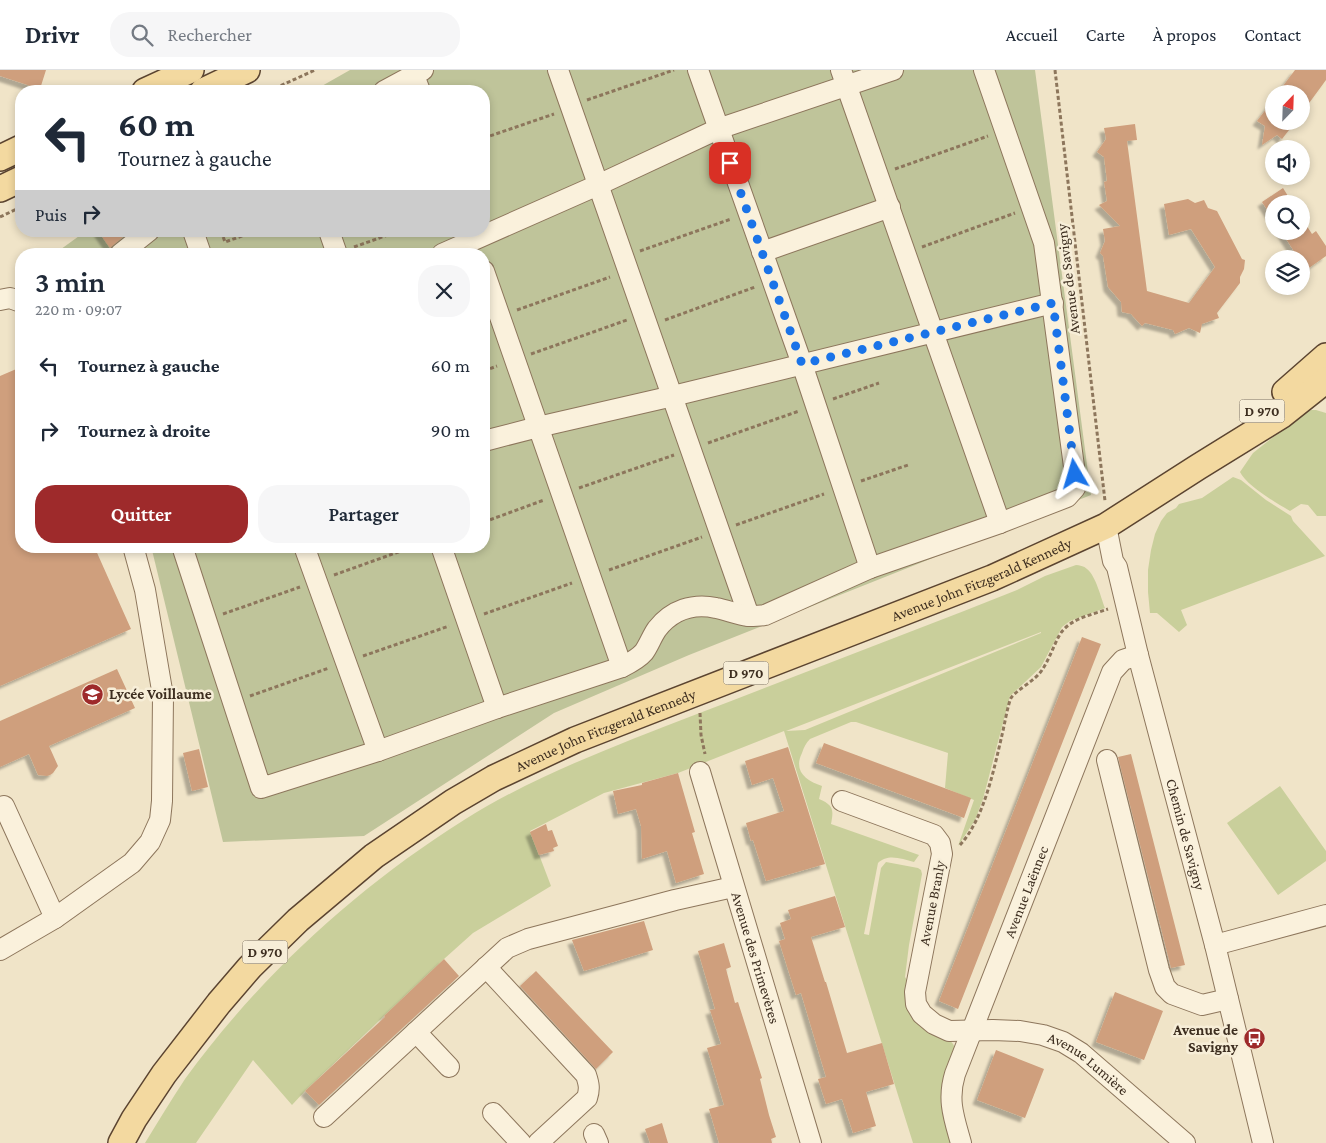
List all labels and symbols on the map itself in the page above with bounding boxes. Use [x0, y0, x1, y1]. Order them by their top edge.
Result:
north arrow [1265, 85, 1310, 130]
pin [709, 142, 751, 184]
street label: Avenue de Savigny [1053, 223, 1084, 335]
road number: D 970 [1240, 400, 1284, 422]
position arrow [1048, 447, 1100, 499]
street label: Avenue John Fitzgerald Kennedy [889, 535, 1074, 624]
road number: D 970 [724, 662, 768, 684]
school or university icon: Lycée Voillaume [81, 682, 105, 706]
place label: Lycée Voillaume [109, 686, 212, 702]
street label: Avenue John Fitzgerald Kennedy [513, 686, 698, 775]
street label: Chemin de Savigny [1163, 777, 1208, 892]
street label: Avenue Laënnec [1001, 843, 1052, 940]
street label: Avenue Branly [916, 859, 949, 947]
street label: Avenue des Primevères [728, 890, 783, 1026]
road number: D 970 [242, 940, 288, 964]
place label: Avenue de Savigny [1172, 1022, 1239, 1055]
bus stop icon: Avenue de Savigny [1242, 1027, 1266, 1051]
street label: Avenue Lumière [1046, 1029, 1132, 1099]

